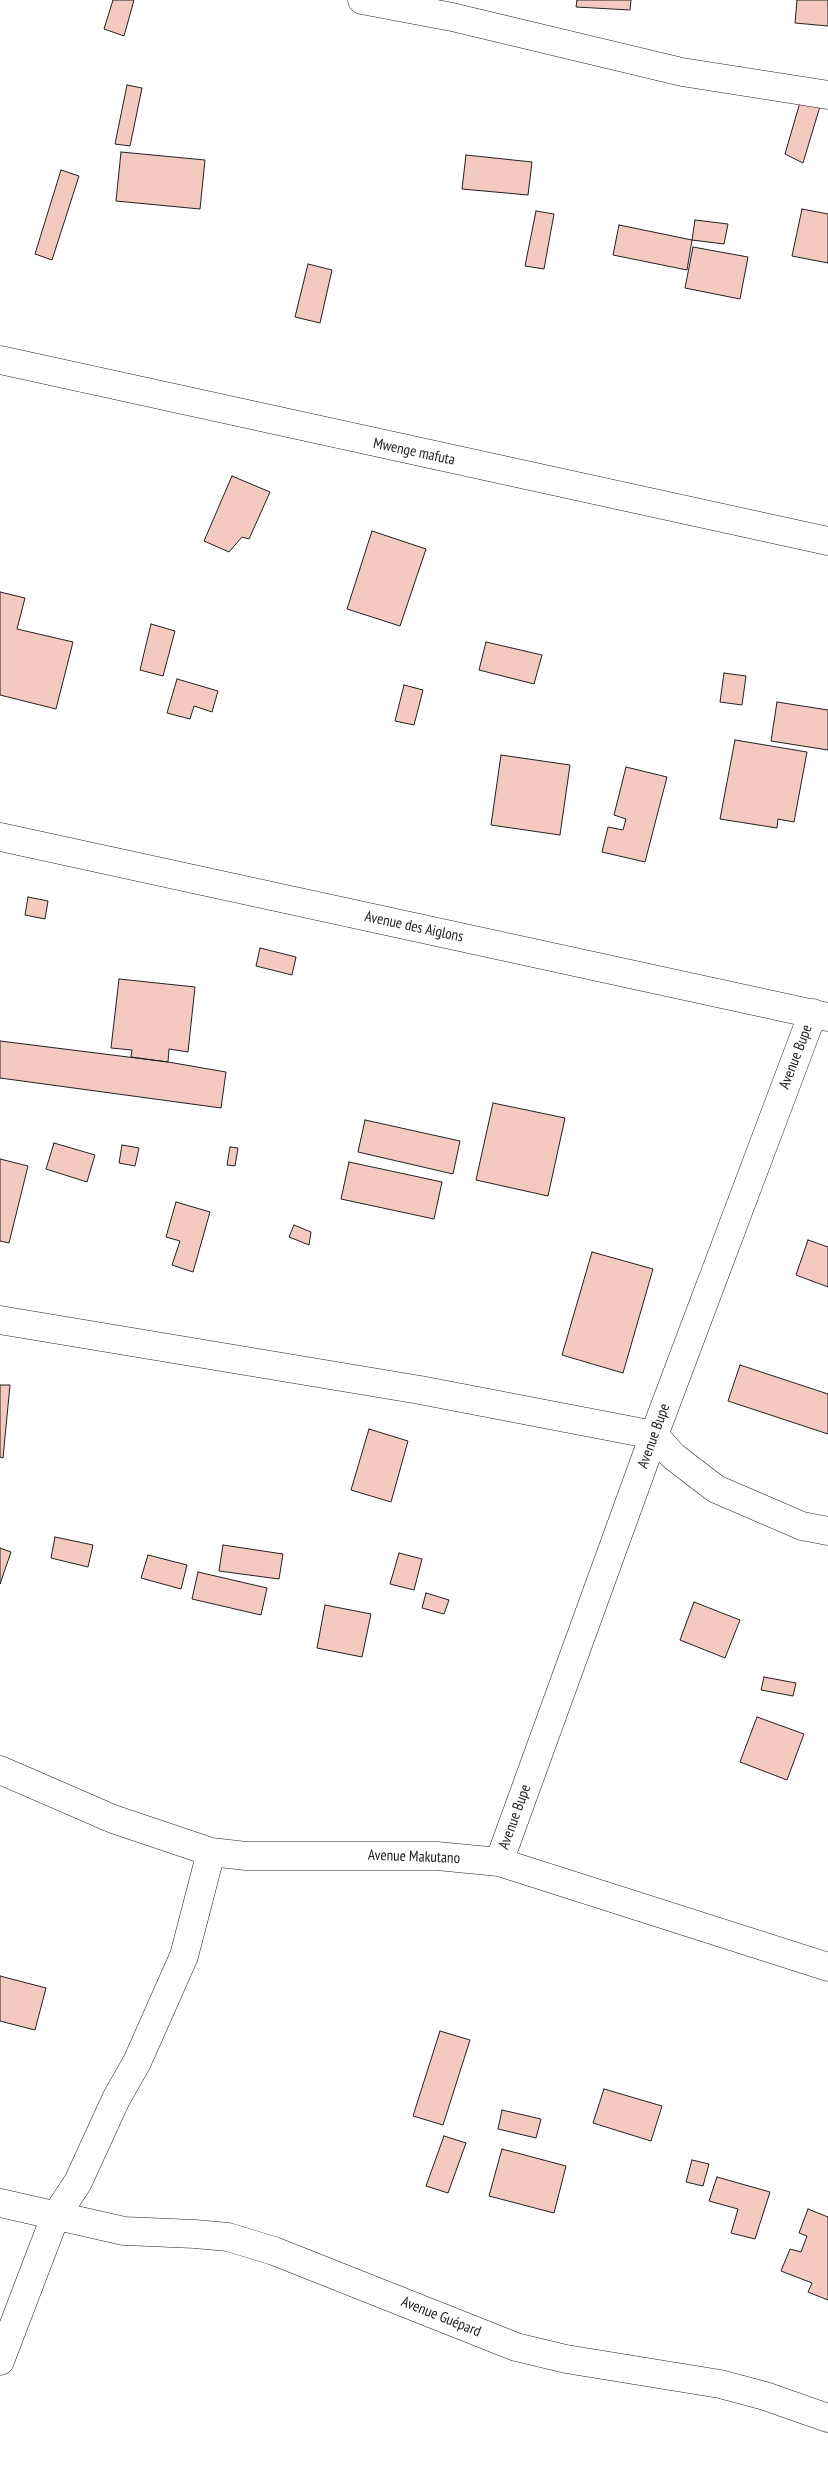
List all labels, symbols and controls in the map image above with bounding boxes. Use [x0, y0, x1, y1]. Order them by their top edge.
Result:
street label: Mwenge mafuta [371, 435, 457, 469]
street label: Avenue des Aiglons [363, 908, 465, 946]
street label: Avenue Bupe [776, 1022, 816, 1092]
street label: Avenue Bupe [634, 1401, 674, 1471]
street label: Avenue Bupe [495, 1782, 535, 1852]
street label: Avenue Makutano [368, 1846, 460, 1868]
street label: Avenue Guépard [399, 2293, 483, 2341]

